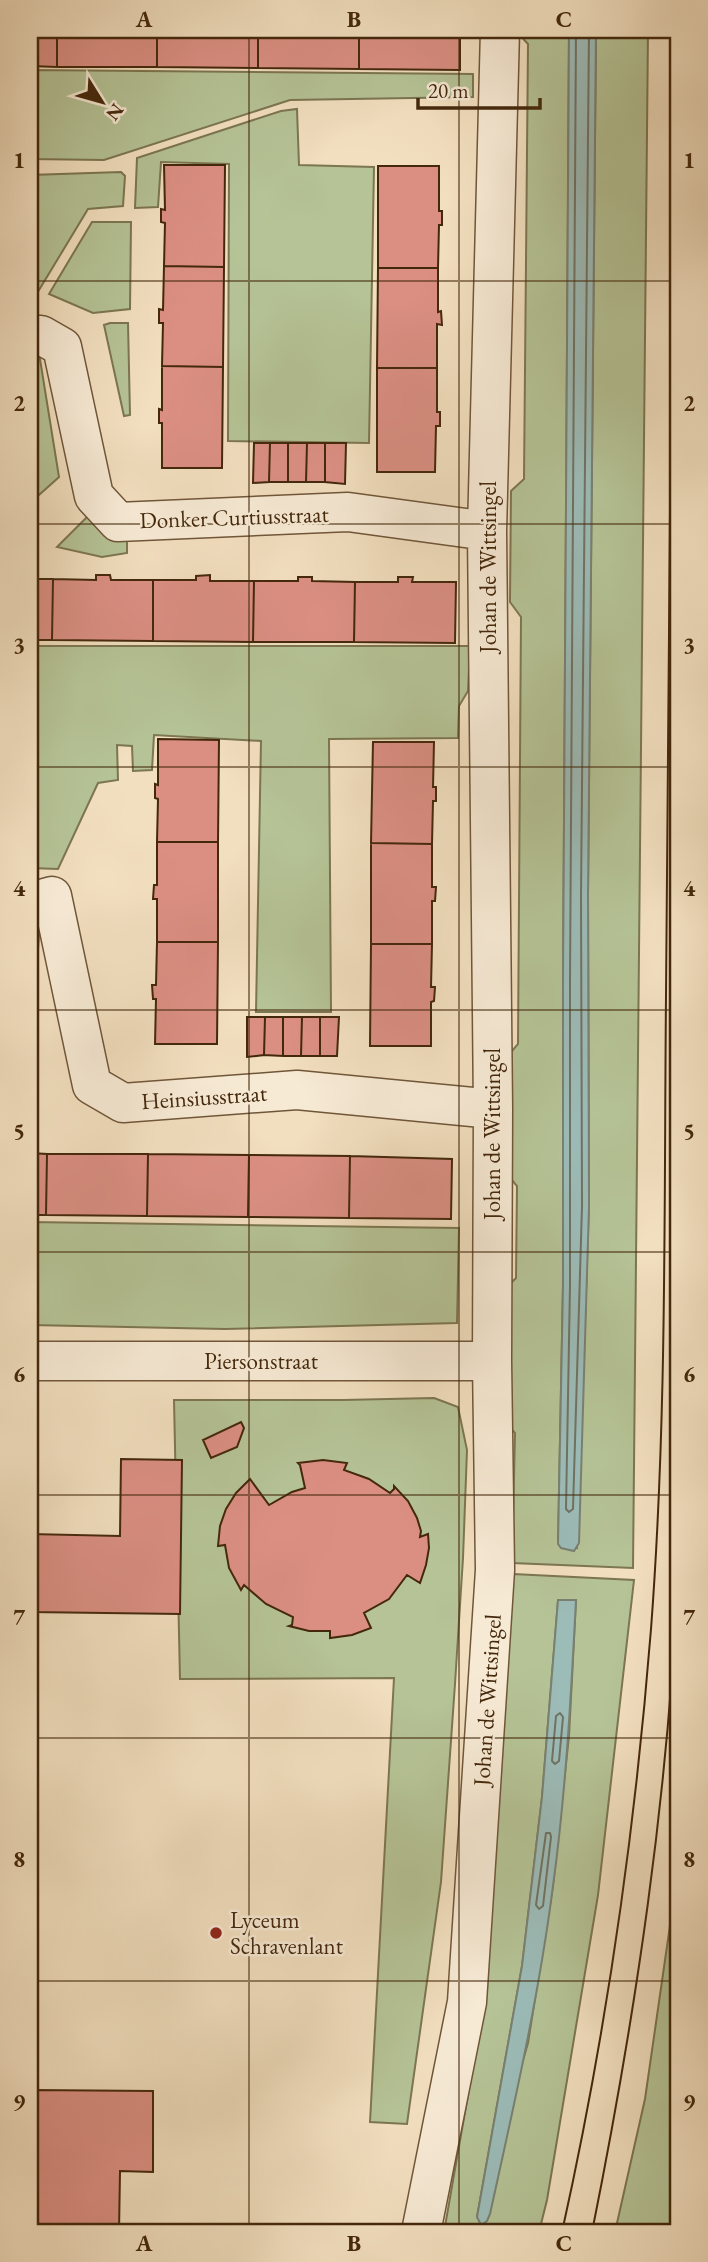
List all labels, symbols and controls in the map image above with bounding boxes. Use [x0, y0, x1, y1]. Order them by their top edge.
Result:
text: A [135, 4, 153, 34]
text: B [347, 4, 361, 34]
text: C [556, 4, 572, 34]
north arrow [66, 66, 136, 136]
scale bar [418, 66, 540, 110]
text: 20 m [428, 77, 469, 104]
text: N [100, 98, 130, 126]
text: 1 [13, 145, 25, 175]
text: 1 [683, 145, 695, 175]
text: 2 [13, 388, 25, 418]
text: 2 [683, 388, 695, 418]
street label: Johan de Wittsingel [473, 480, 503, 655]
street label: Donker Curtiusstraat [139, 499, 330, 535]
text: 3 [13, 630, 25, 660]
text: 3 [683, 630, 695, 660]
text: 4 [13, 873, 26, 903]
text: 4 [683, 873, 696, 903]
street label: Johan de Wittsingel [477, 1047, 507, 1222]
street label: Heinsiusstraat [140, 1078, 269, 1116]
text: 5 [13, 1116, 25, 1146]
text: 5 [683, 1116, 695, 1146]
street label: Piersonstraat [204, 1346, 319, 1376]
text: 6 [13, 1359, 25, 1389]
text: 6 [683, 1359, 695, 1389]
text: 7 [13, 1602, 26, 1632]
text: 7 [683, 1602, 696, 1632]
street label: Johan de Wittsingel [466, 1613, 508, 1789]
text: 8 [13, 1844, 25, 1874]
text: 8 [683, 1844, 695, 1874]
place label: Lyceum Schravenlant [230, 1905, 344, 1961]
marker: Lyceum Schravenlant [208, 1925, 224, 1941]
text: 9 [13, 2087, 25, 2117]
text: 9 [683, 2087, 695, 2117]
text: A [135, 2228, 153, 2258]
text: B [347, 2228, 361, 2258]
text: C [556, 2228, 572, 2258]

